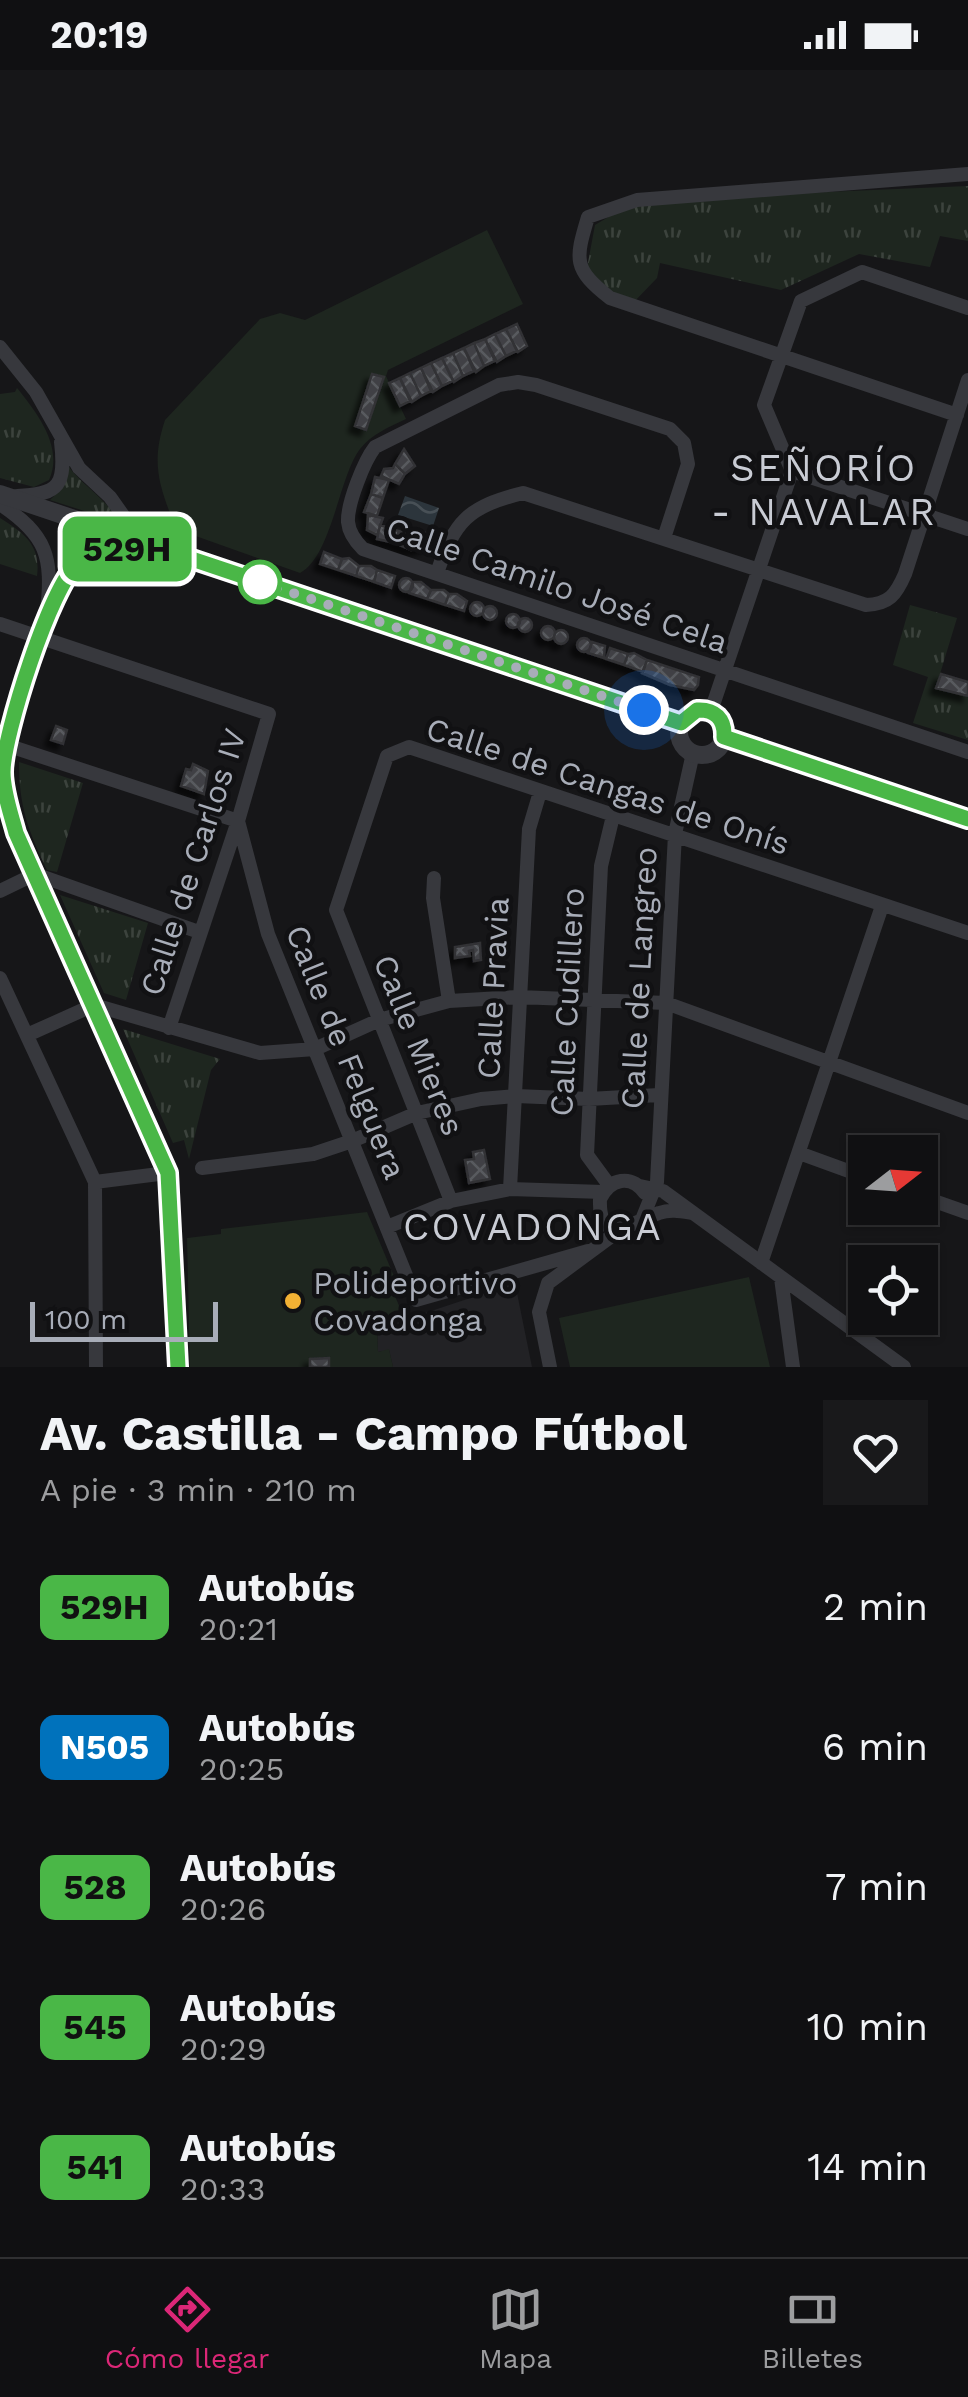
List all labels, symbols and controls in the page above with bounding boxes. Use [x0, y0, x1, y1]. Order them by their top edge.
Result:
text: 20:19 [50, 13, 148, 57]
district label: SEÑORÍO - NAVALAR [711, 445, 937, 534]
street label: Calle Camilo José Cela [381, 509, 733, 661]
line badge: 529H [57, 516, 197, 582]
text: 529H [83, 528, 171, 570]
unlabelled marker [239, 561, 281, 603]
your location [619, 685, 669, 735]
street label: Calle de Cangas de Onís [422, 709, 794, 863]
street label: Calle de Carlos IV [132, 724, 254, 1000]
street label: Calle de Langreo [613, 846, 665, 1110]
street label: Calle Cudillero [542, 887, 592, 1117]
street label: Calle Pravia [469, 896, 517, 1080]
street label: Calle de Felguera [278, 920, 414, 1184]
street label: Calle Mieres [366, 949, 472, 1141]
north arrow [848, 1135, 938, 1225]
map controls [848, 1135, 938, 1335]
district label: COVADONGA [403, 1205, 663, 1249]
button: locate [848, 1245, 938, 1335]
place label: Polideportivo Covadonga [313, 1264, 517, 1339]
marker: Polideportivo Covadonga [282, 1290, 304, 1312]
scale bar [30, 1297, 218, 1342]
text: 100 m [45, 1303, 127, 1336]
button: heart [823, 1400, 928, 1505]
text: Av. Castilla - Campo Fútbol [40, 1405, 687, 1462]
text: A pie · 3 min · 210 m [40, 1471, 357, 1509]
text: Autobús [199, 1566, 355, 1610]
text: 2 min [823, 1585, 928, 1629]
text: 529H [60, 1586, 149, 1628]
text: 20:21 [199, 1610, 278, 1648]
text: Autobús [199, 1706, 355, 1750]
text: 6 min [822, 1725, 928, 1769]
text: N505 [60, 1726, 149, 1768]
text: 20:25 [199, 1750, 284, 1788]
text: Autobús [180, 1846, 336, 1890]
text: 7 min [825, 1865, 928, 1909]
text: 528 [63, 1866, 127, 1908]
text: 20:26 [180, 1890, 266, 1928]
text: Autobús [180, 1986, 336, 2030]
text: 10 min [807, 2005, 928, 2049]
text: 545 [63, 2006, 127, 2048]
text: 20:29 [180, 2030, 266, 2068]
text: Autobús [180, 2126, 336, 2170]
text: 14 min [807, 2145, 928, 2189]
text: 541 [66, 2146, 124, 2188]
text: 20:33 [180, 2170, 265, 2208]
tab: Cómo llegar [105, 2282, 269, 2375]
tab: Mapa [479, 2282, 552, 2375]
tab: Billetes [762, 2282, 863, 2375]

